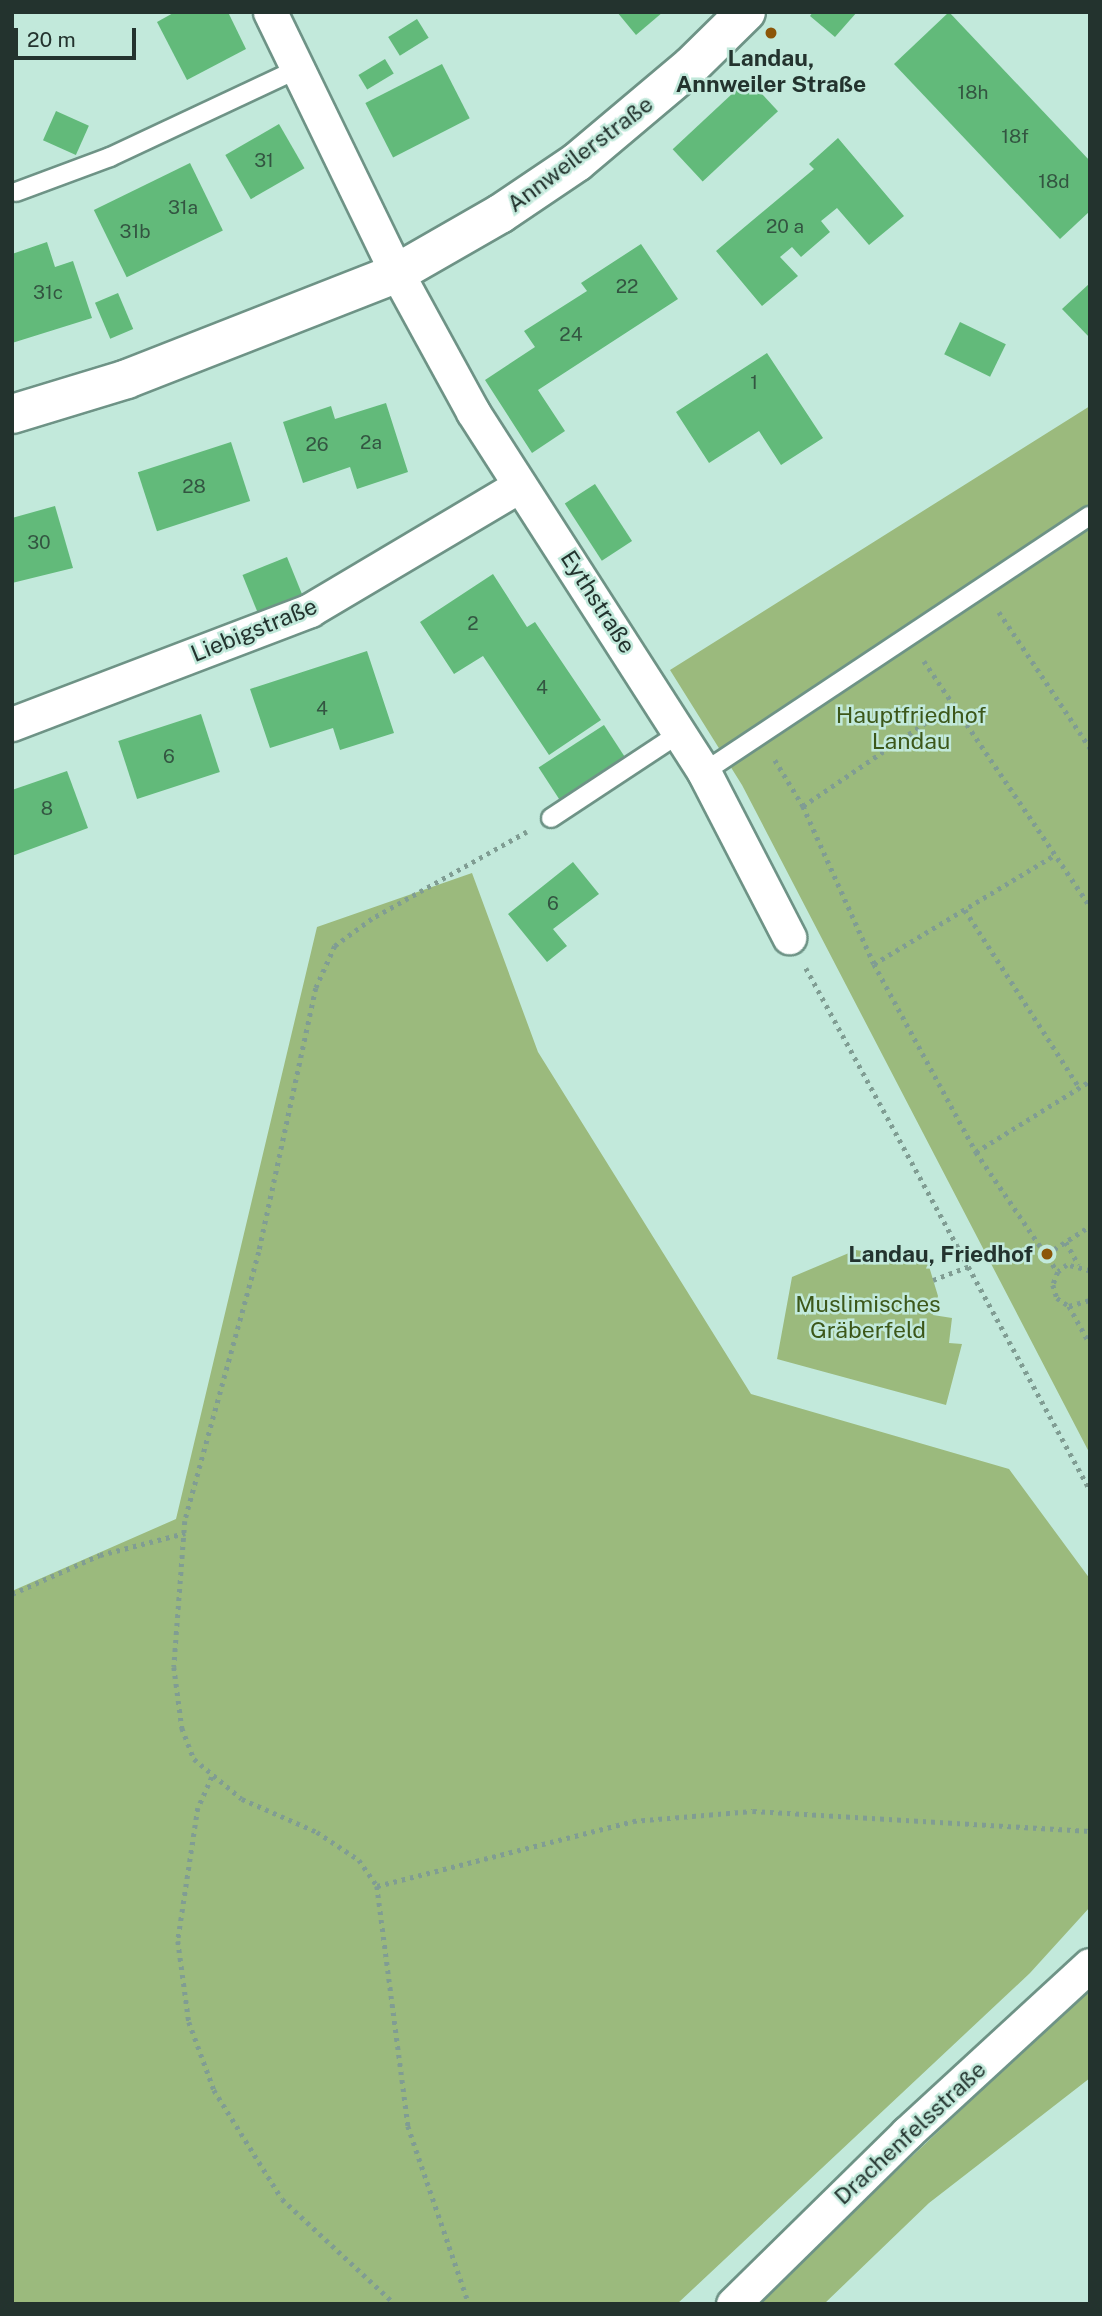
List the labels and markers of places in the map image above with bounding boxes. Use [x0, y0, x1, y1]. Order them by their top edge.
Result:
marker: Landau, Annweiler Straße [763, 25, 779, 41]
place label: Landau, Annweiler Straße [676, 44, 866, 98]
place label: Landau, Friedhof [848, 1240, 1033, 1268]
marker: Landau, Friedhof [1039, 1246, 1055, 1262]

